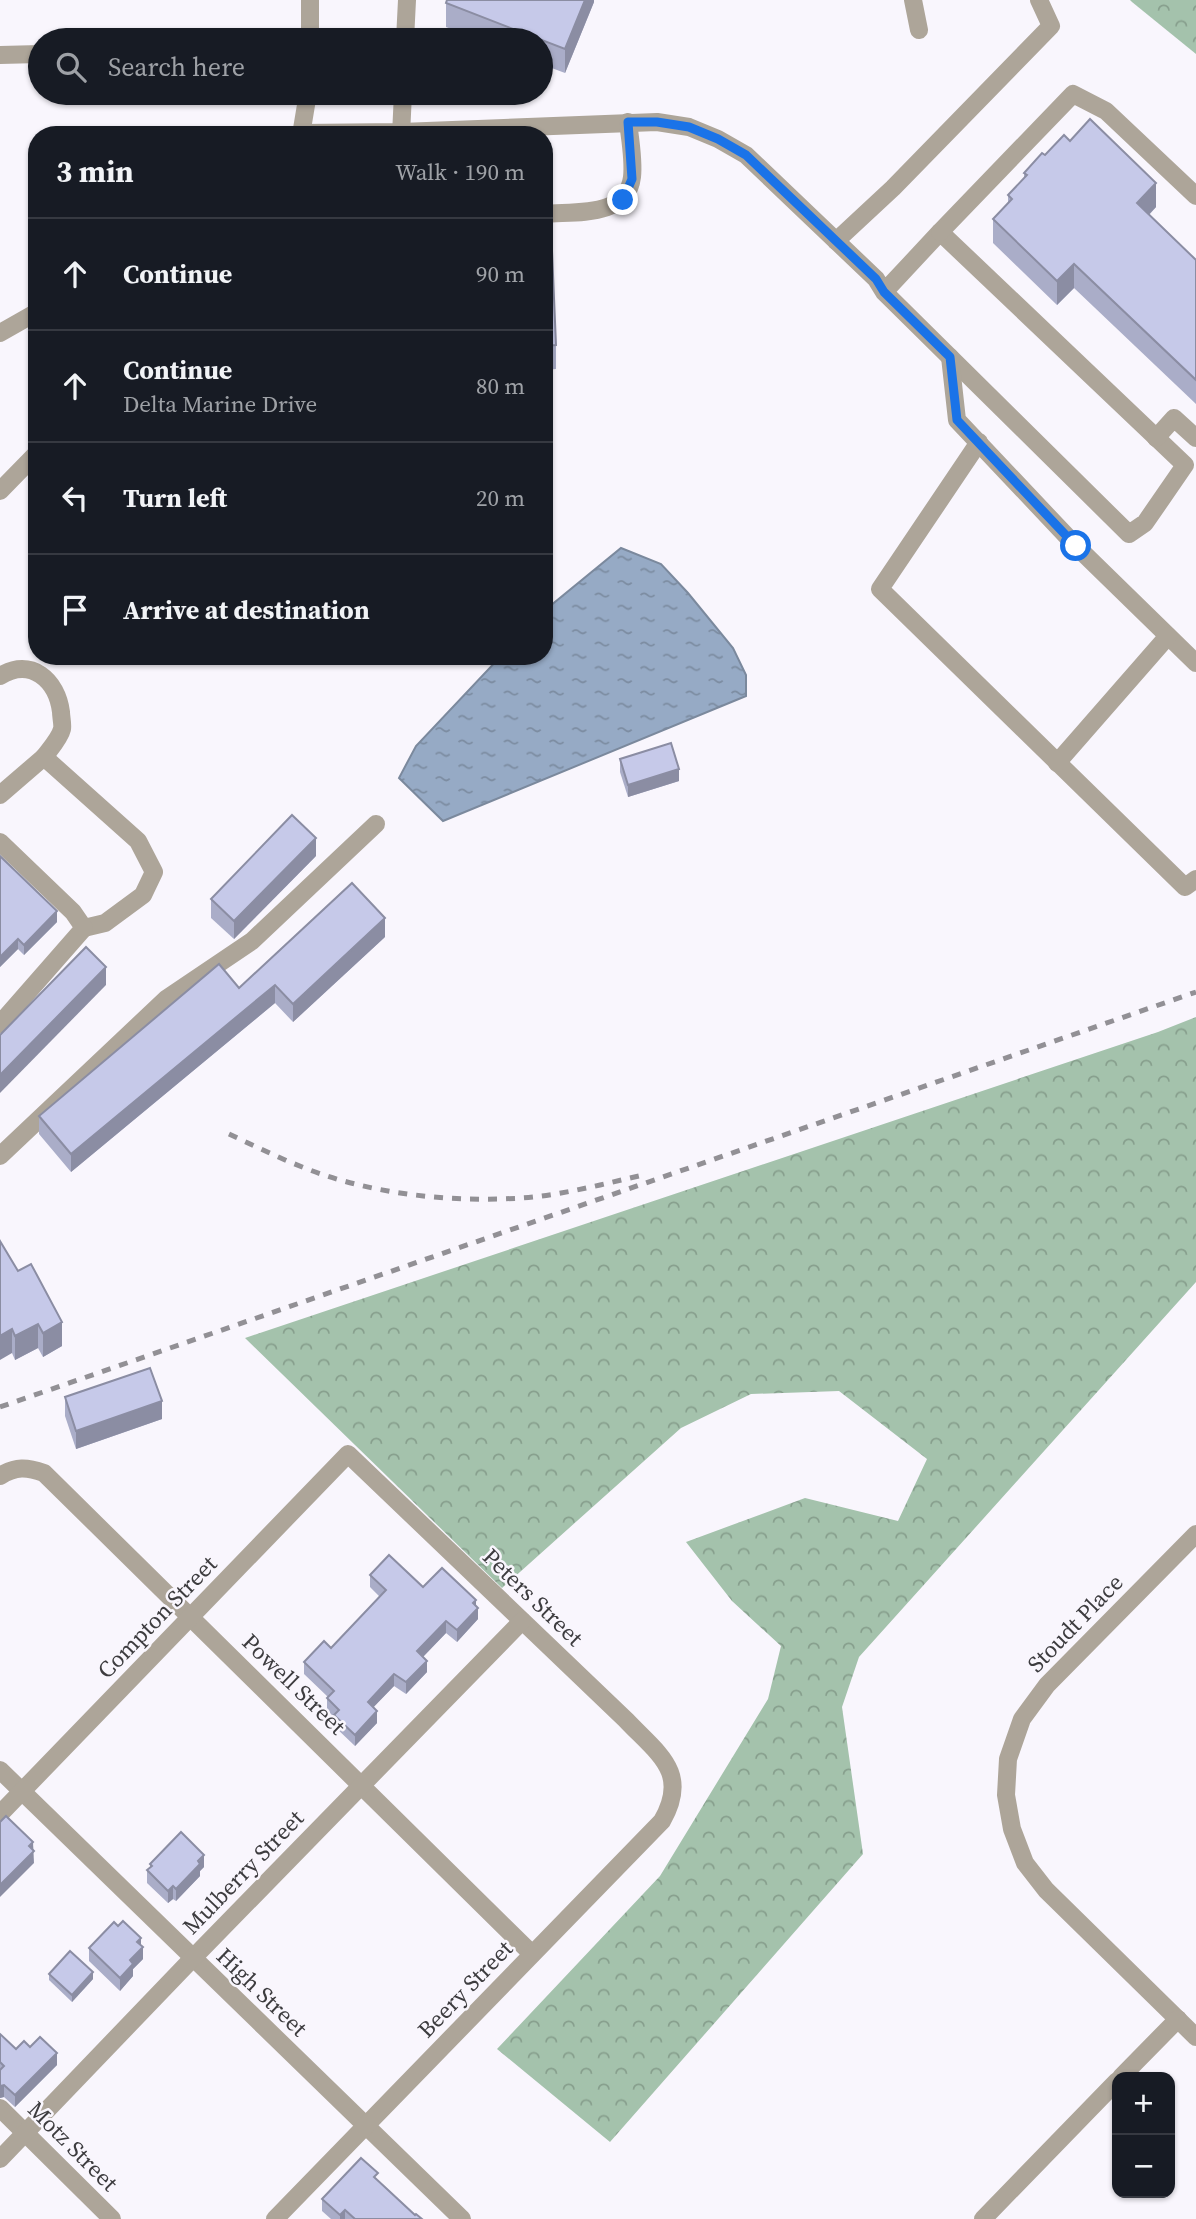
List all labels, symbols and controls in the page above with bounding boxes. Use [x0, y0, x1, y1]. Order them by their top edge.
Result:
search box [28, 28, 553, 105]
icon: search [52, 48, 90, 86]
text: Search here [108, 49, 245, 85]
text: 3 min [56, 151, 134, 192]
text: Walk · 190 m [395, 156, 525, 188]
route end [607, 184, 638, 215]
icon: ahead [56, 255, 94, 293]
text: Continue [123, 256, 232, 292]
text: 90 m [476, 258, 525, 290]
text: Continue [123, 352, 232, 388]
icon: ahead [56, 367, 94, 405]
text: 80 m [476, 370, 525, 402]
text: Delta Marine Drive [123, 388, 317, 420]
icon: left [56, 479, 94, 517]
text: Turn left [123, 480, 227, 516]
text: 20 m [476, 482, 525, 514]
route start [1060, 530, 1091, 561]
icon: arrive [56, 591, 94, 629]
text: Arrive at destination [123, 592, 370, 628]
street label: Peters Street [476, 1541, 591, 1653]
street label: Compton Street [90, 1548, 224, 1686]
street label: Stoudt Place [1020, 1567, 1130, 1679]
street label: Powell Street [235, 1626, 353, 1742]
street label: Mulberry Street [175, 1802, 311, 1941]
street label: Beery Street [410, 1933, 520, 2045]
street label: High Street [209, 1940, 315, 2044]
map controls [1112, 2072, 1175, 2198]
button: + [1112, 2072, 1175, 2135]
street label: Motz Street [21, 2094, 126, 2199]
button: − [1112, 2135, 1175, 2198]

